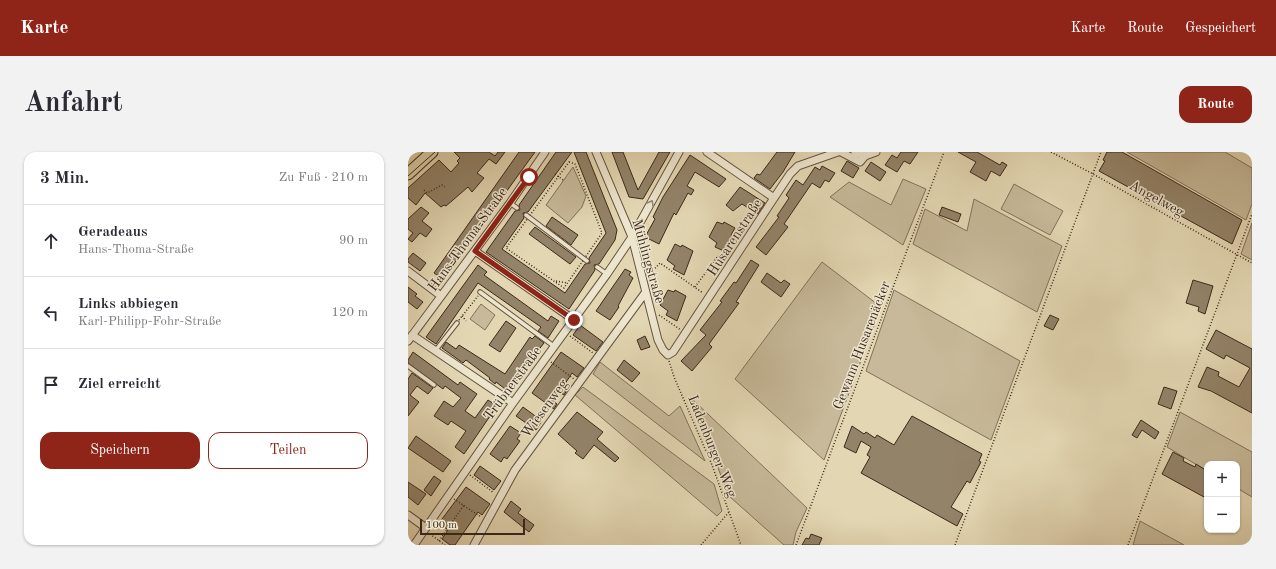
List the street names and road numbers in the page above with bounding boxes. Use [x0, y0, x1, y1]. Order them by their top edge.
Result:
street label: Angelweg [1127, 178, 1187, 220]
street label: Hans-Thoma-Straße [426, 185, 510, 294]
street label: Husarenstraße [705, 197, 765, 279]
street label: Mühlingstraße [629, 218, 667, 305]
street label: Gewann Husarenäcker [831, 279, 893, 412]
street label: Trübnerstraße [481, 344, 544, 423]
street label: Wiesenweg [519, 376, 571, 441]
street label: Ladenburger Weg [685, 393, 739, 500]

